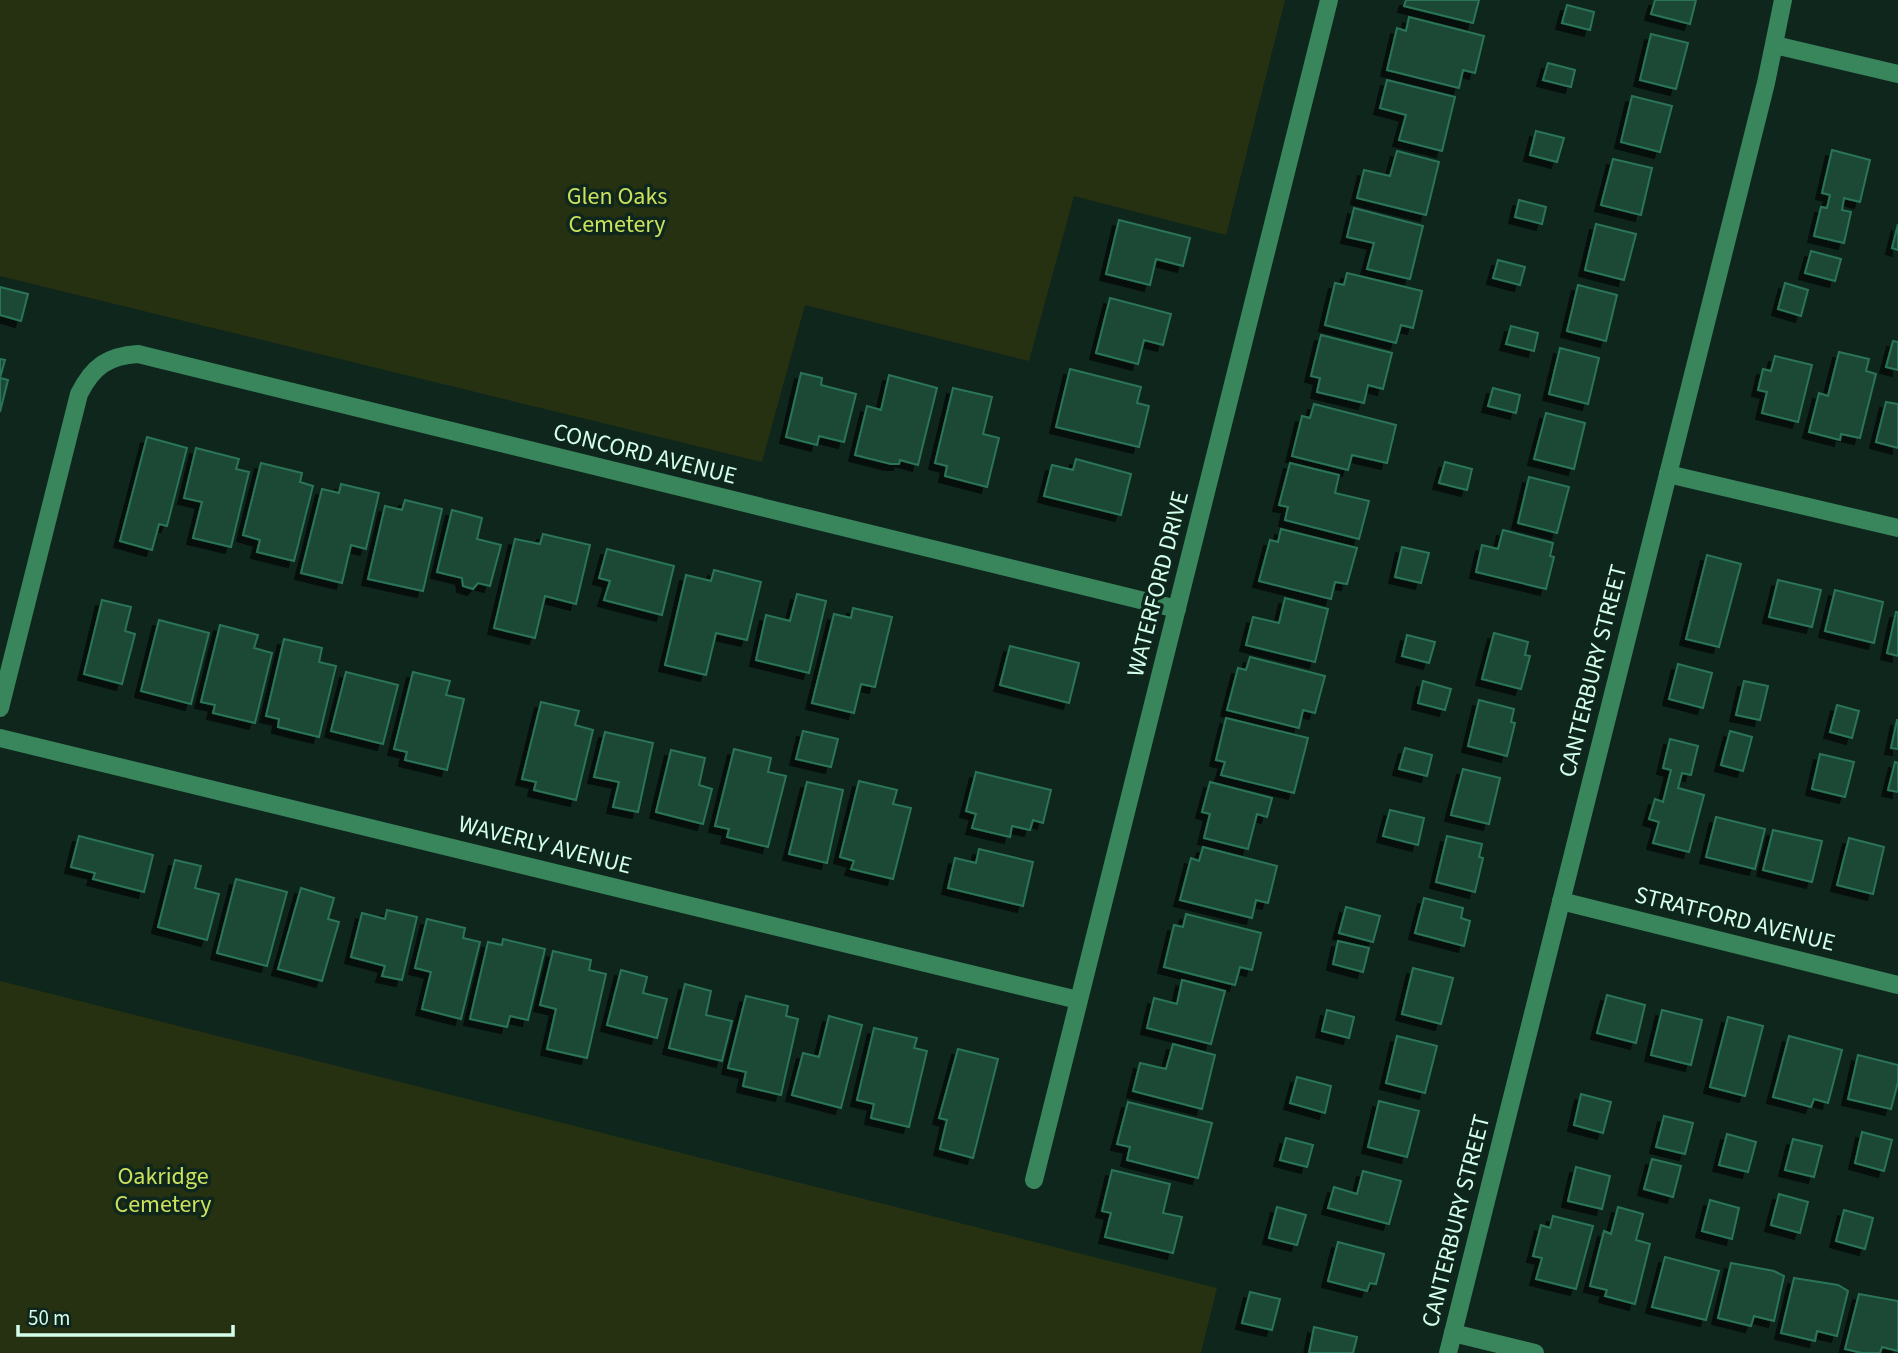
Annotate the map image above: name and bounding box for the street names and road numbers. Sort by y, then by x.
street label: CONCORD AVENUE [550,414,740,494]
street label: WATERFORD DRIVE [1118,487,1198,681]
street label: CANTERBURY STREET [1550,561,1636,781]
street label: WAVERLY AVENUE [455,807,635,883]
street label: STRATFORD AVENUE [1631,877,1839,961]
street label: CANTERBURY STREET [1413,1111,1499,1331]

